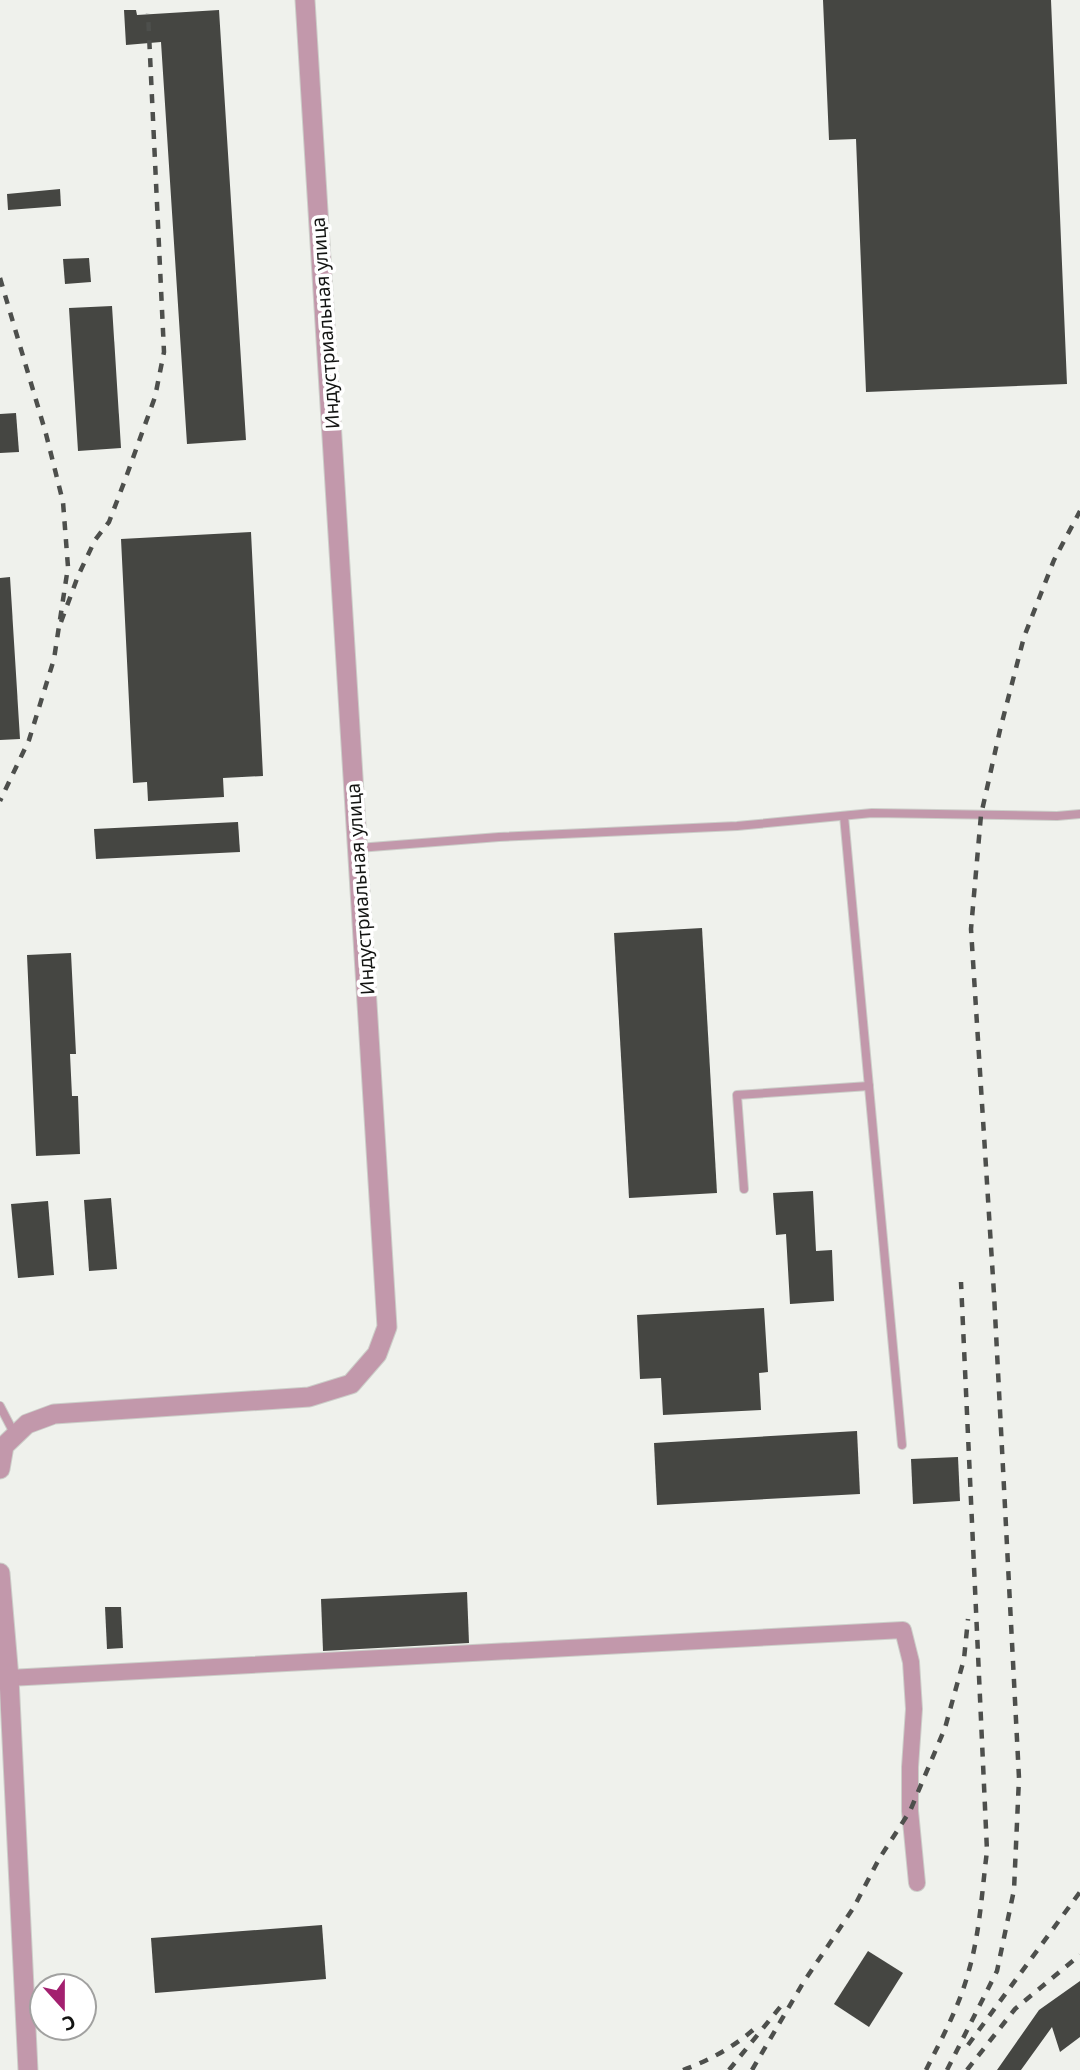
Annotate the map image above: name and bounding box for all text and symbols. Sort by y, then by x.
street label: Индустриальная улица [305,216,345,430]
street label: Индустриальная улица [340,782,380,996]
north arrow [28,1972,98,2042]
text: С [59,2009,79,2037]

